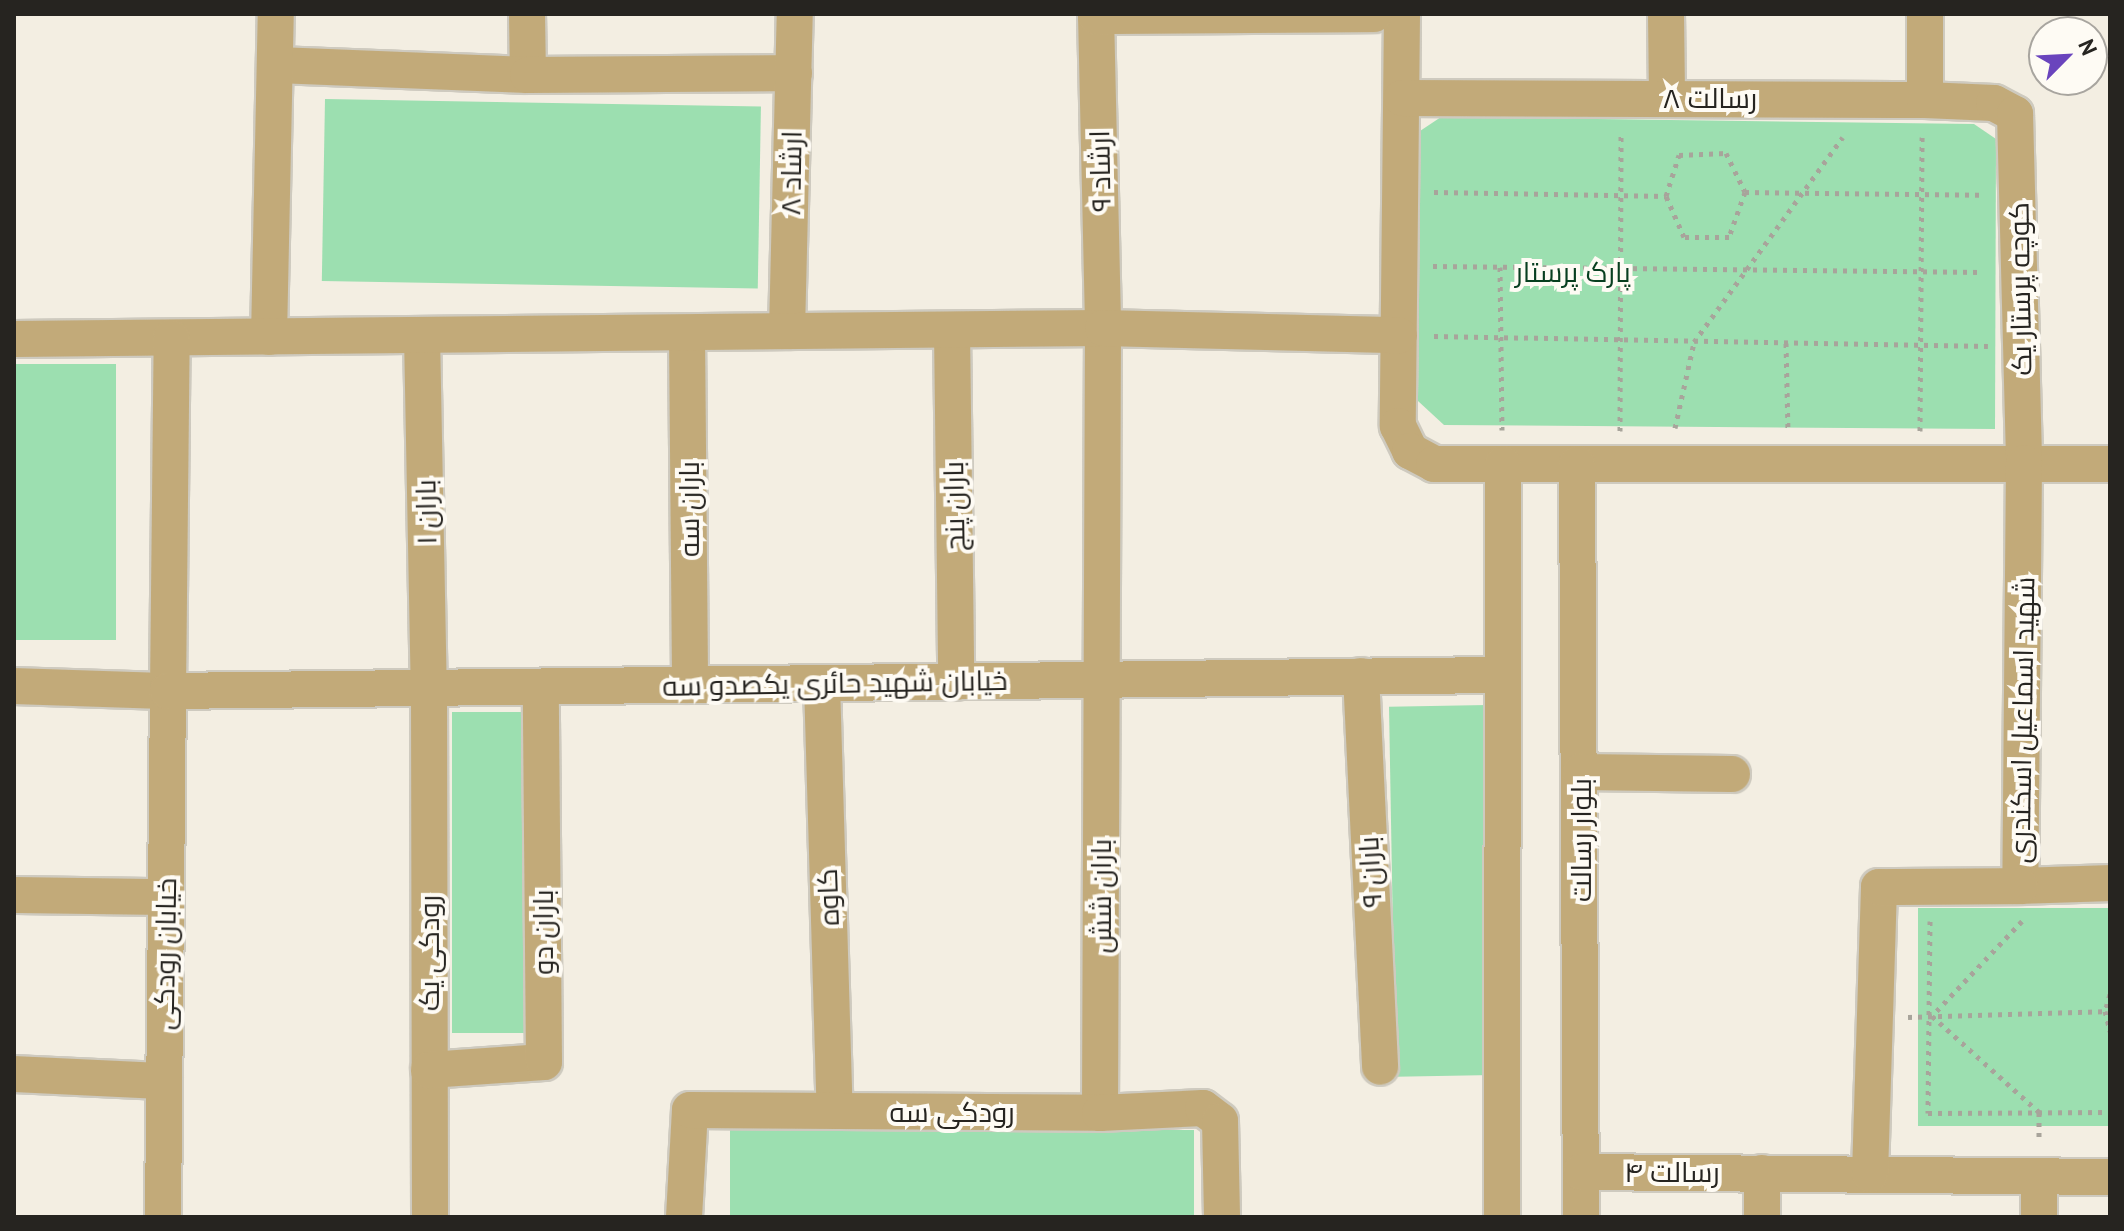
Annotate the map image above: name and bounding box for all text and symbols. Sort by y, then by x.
north arrow [2028,16,2108,96]
text: N [2072,35,2104,59]
street label: رسالت ۸ [1663,81,1757,115]
street label: ارشاد ۸ [773,130,809,216]
street label: ارشاد ۹ [1082,130,1118,212]
street label: کوچه پرستار یک [2002,202,2038,376]
park label: پارک پرستار [1515,255,1631,289]
street label: باران سه [672,461,706,557]
street label: باران پنج [936,461,972,551]
street label: باران ۱ [409,479,443,545]
street label: شهید اسماعیل اسکندری [2003,576,2041,864]
street label: خیابان شهید حائری یکصدو سه [662,663,1008,703]
street label: بلوار رسالت [1564,778,1598,902]
street label: باران ۹ [1351,836,1389,908]
street label: باران شش [1084,839,1118,953]
street label: کاوه [810,868,846,926]
street label: خیابان رودکی [147,878,183,1030]
street label: باران دو [526,889,560,975]
street label: رودکی یک [412,895,446,1011]
street label: رودکی سه [889,1095,1015,1129]
street label: رسالت ۴ [1624,1155,1720,1189]

